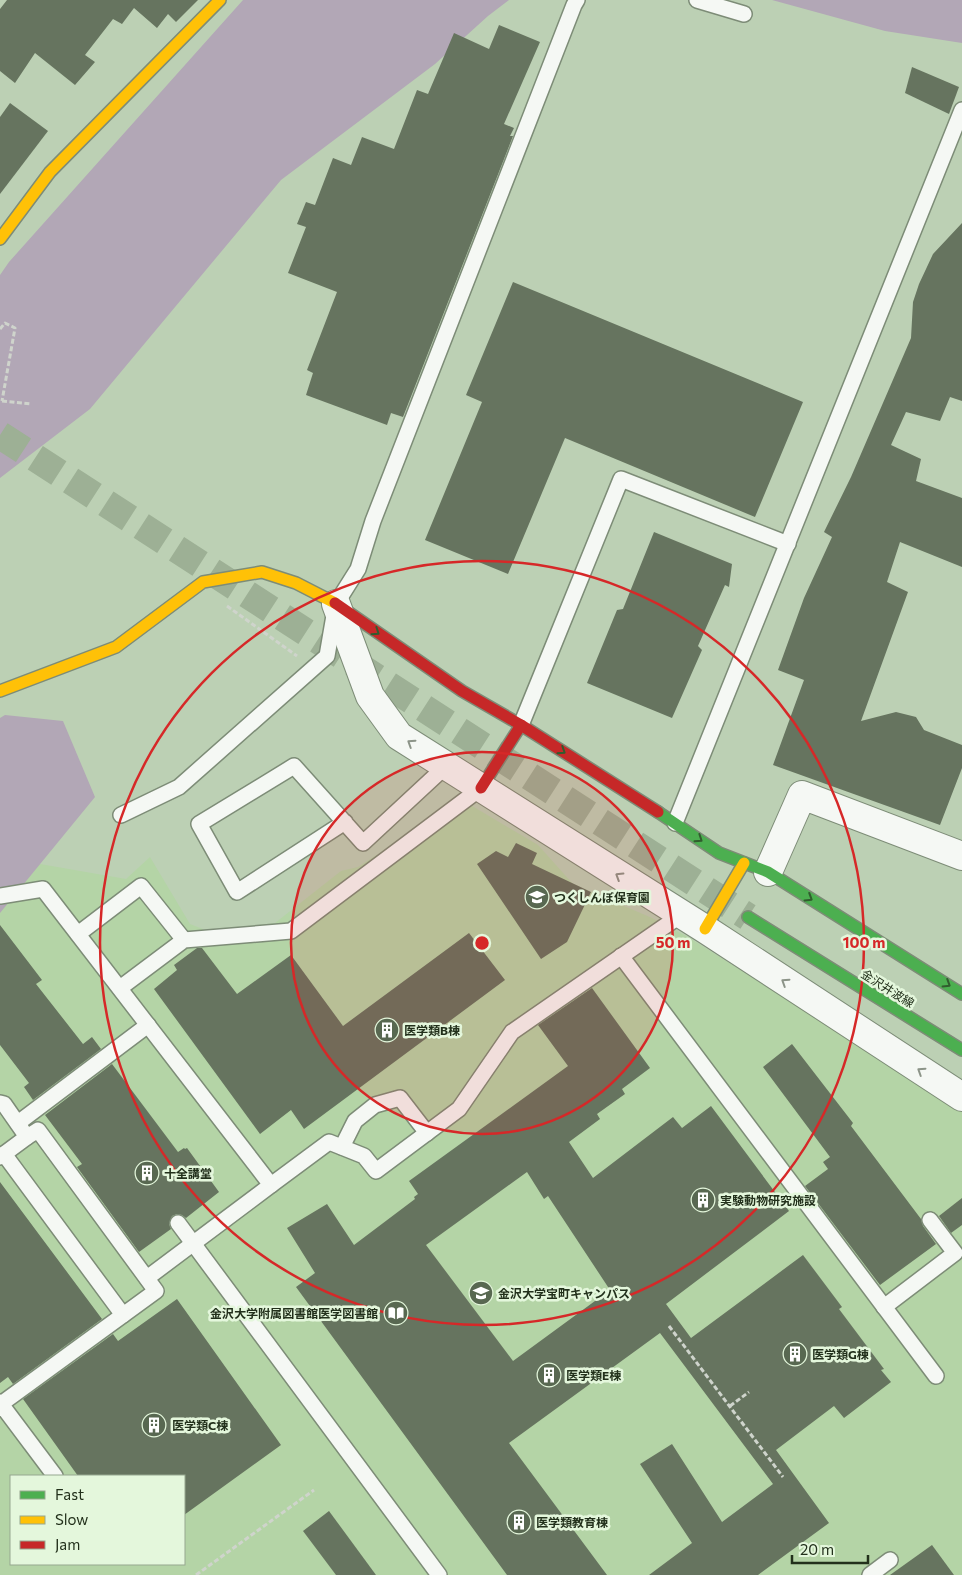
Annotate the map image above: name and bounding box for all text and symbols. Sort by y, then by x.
one-way arrow [370,626,380,635]
one-way arrow [407,740,416,749]
one-way arrow [557,745,566,754]
one-way arrow [693,833,702,842]
one-way arrow [616,872,625,882]
school or university icon: つくしんぼ保育園 [524,884,550,910]
place label: つくしんぼ保育園 [554,890,650,904]
one-way arrow [804,891,813,901]
text: 50 m [656,933,690,951]
text: 100 m [843,933,885,951]
centre of rings [473,934,491,952]
street label: 金沢井波線 [859,966,917,1010]
one-way arrow [782,978,791,988]
one-way arrow [941,978,950,988]
building icon: 医学類B棟 [374,1017,400,1043]
place label: 医学類B棟 [404,1023,460,1037]
one-way arrow [918,1067,927,1077]
building icon: 十全講堂 [134,1160,160,1186]
place label: 十全講堂 [164,1166,212,1180]
building icon: 実験動物研究施設 [690,1187,716,1213]
place label: 実験動物研究施設 [720,1193,816,1207]
school or university icon: 金沢大学宝町キャンパス [468,1280,494,1306]
place label: 金沢大学宝町キャンパス [498,1286,630,1300]
library icon: 金沢大学附属図書館医学図書館 [383,1300,409,1326]
place label: 金沢大学附属図書館医学図書館 [210,1306,378,1320]
building icon: 医学類G棟 [782,1341,808,1367]
place label: 医学類G棟 [812,1347,869,1361]
building icon: 医学類E棟 [536,1362,562,1388]
place label: 医学類E棟 [566,1368,621,1382]
building icon: 医学類C棟 [141,1412,167,1438]
place label: 医学類C棟 [172,1418,228,1432]
legend [10,1475,185,1565]
text: Fast [55,1485,84,1503]
building icon: 医学類教育棟 [506,1509,532,1535]
text: Slow [55,1510,88,1528]
place label: 医学類教育棟 [536,1515,608,1529]
scale bar [792,1532,868,1564]
text: Jam [55,1535,80,1553]
text: 20 m [800,1540,834,1558]

